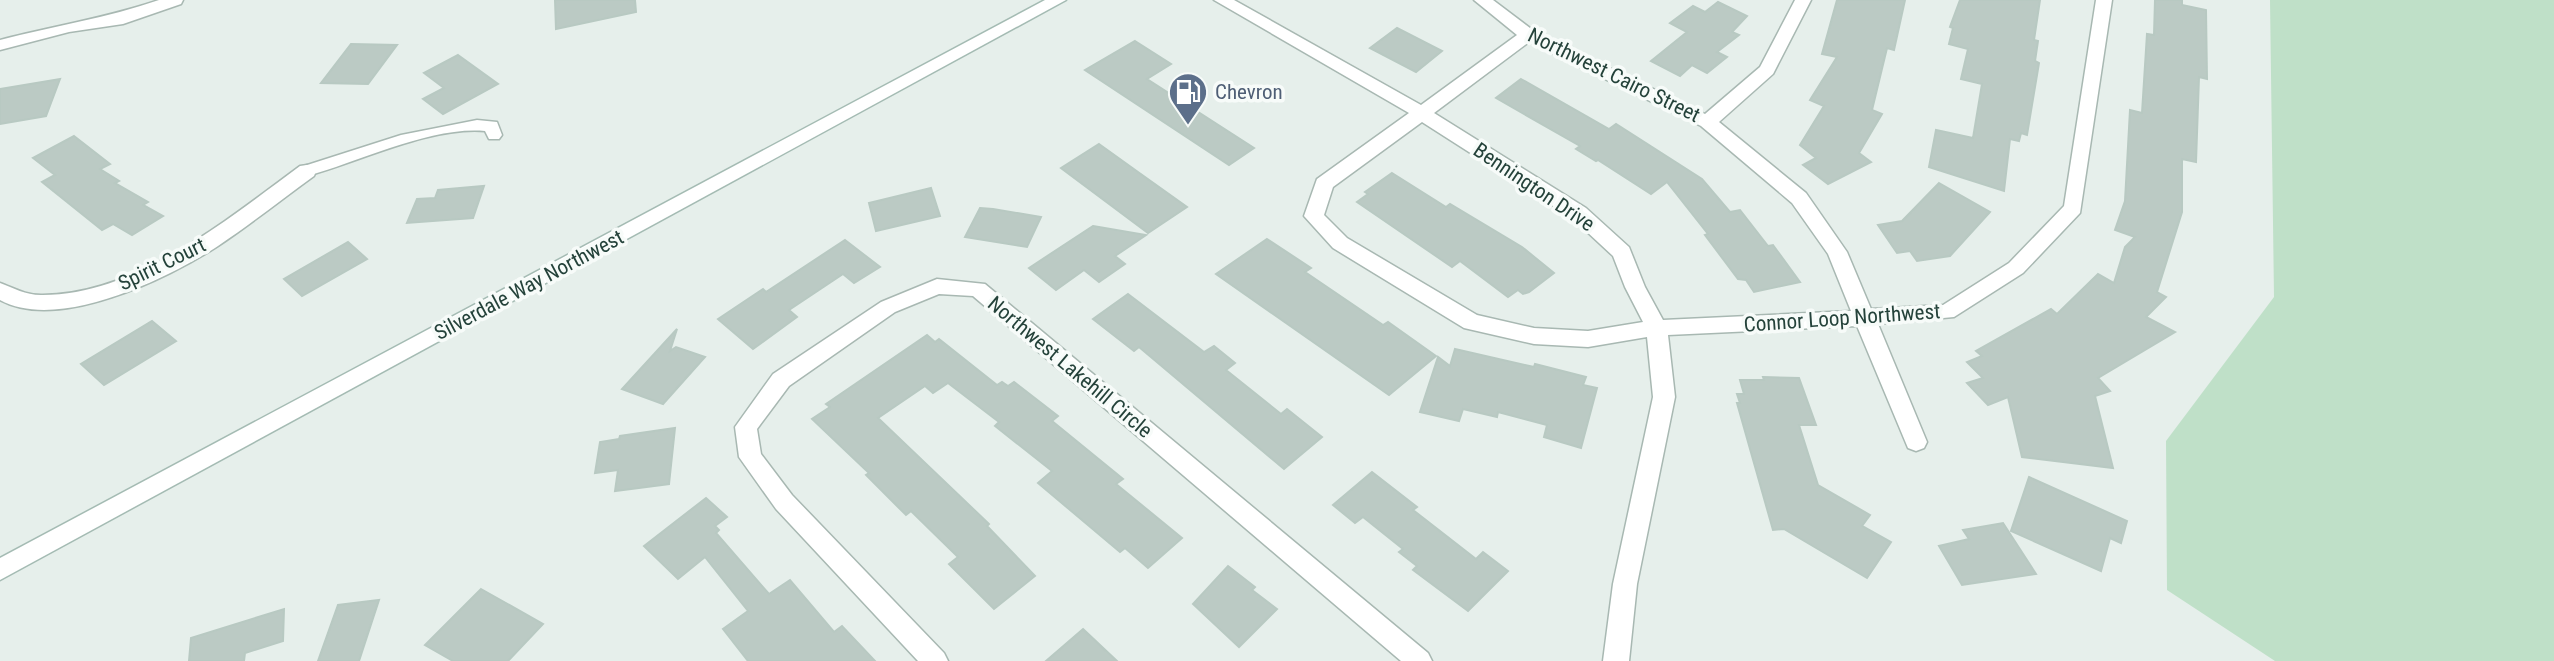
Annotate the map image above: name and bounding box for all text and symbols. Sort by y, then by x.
street label: Northwest Cairo Street [1524,23,1704,127]
fuel station icon: Chevron [1167,71,1209,126]
place label: Chevron [1215,80,1283,104]
street label: Bennington Drive [1469,138,1599,236]
street label: Silverdale Way Northwest [430,225,628,345]
street label: Spirit Court [114,233,210,295]
street label: Northwest Lakehill Circle [983,291,1157,443]
street label: Connor Loop Northwest [1743,299,1941,337]

